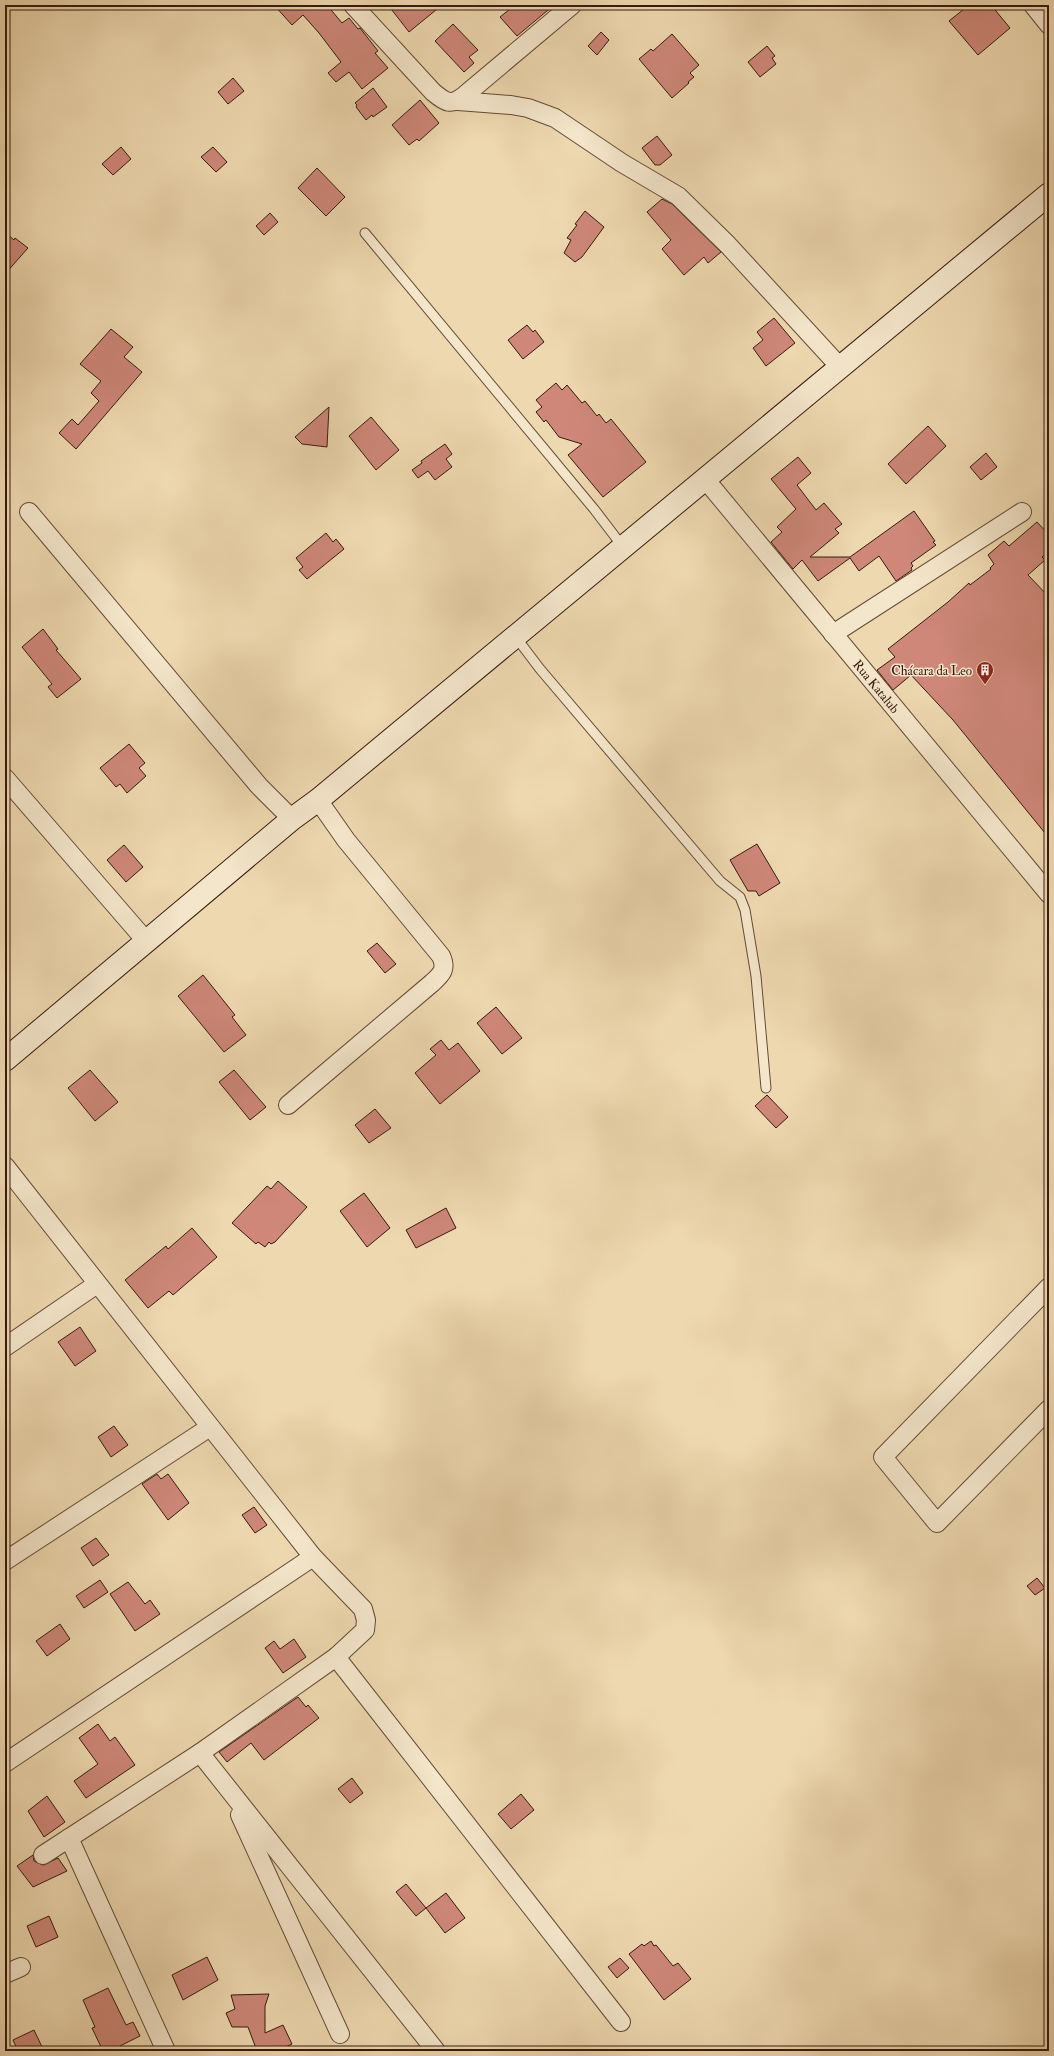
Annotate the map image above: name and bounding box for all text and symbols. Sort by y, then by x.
street label: Rua Katalub [849,657,903,717]
building icon: Chácara da Leo [975,660,995,685]
place label: Chácara da Leo [891,663,972,679]

